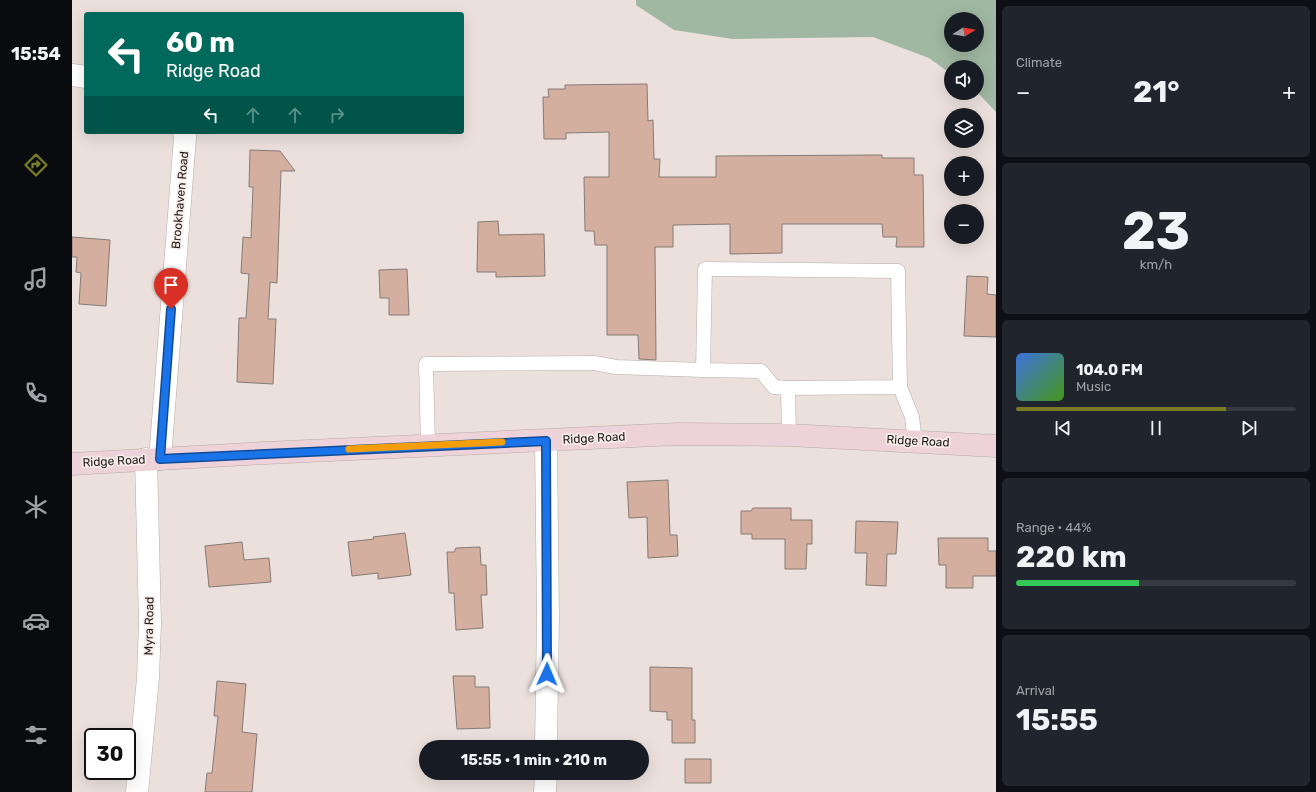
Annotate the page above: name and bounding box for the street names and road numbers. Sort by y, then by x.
street label: Brookhaven Road [169,151,191,249]
street label: Ridge Road [562,429,626,447]
street label: Ridge Road [886,432,950,450]
street label: Ridge Road [82,452,146,470]
street label: Myra Road [141,597,157,655]

